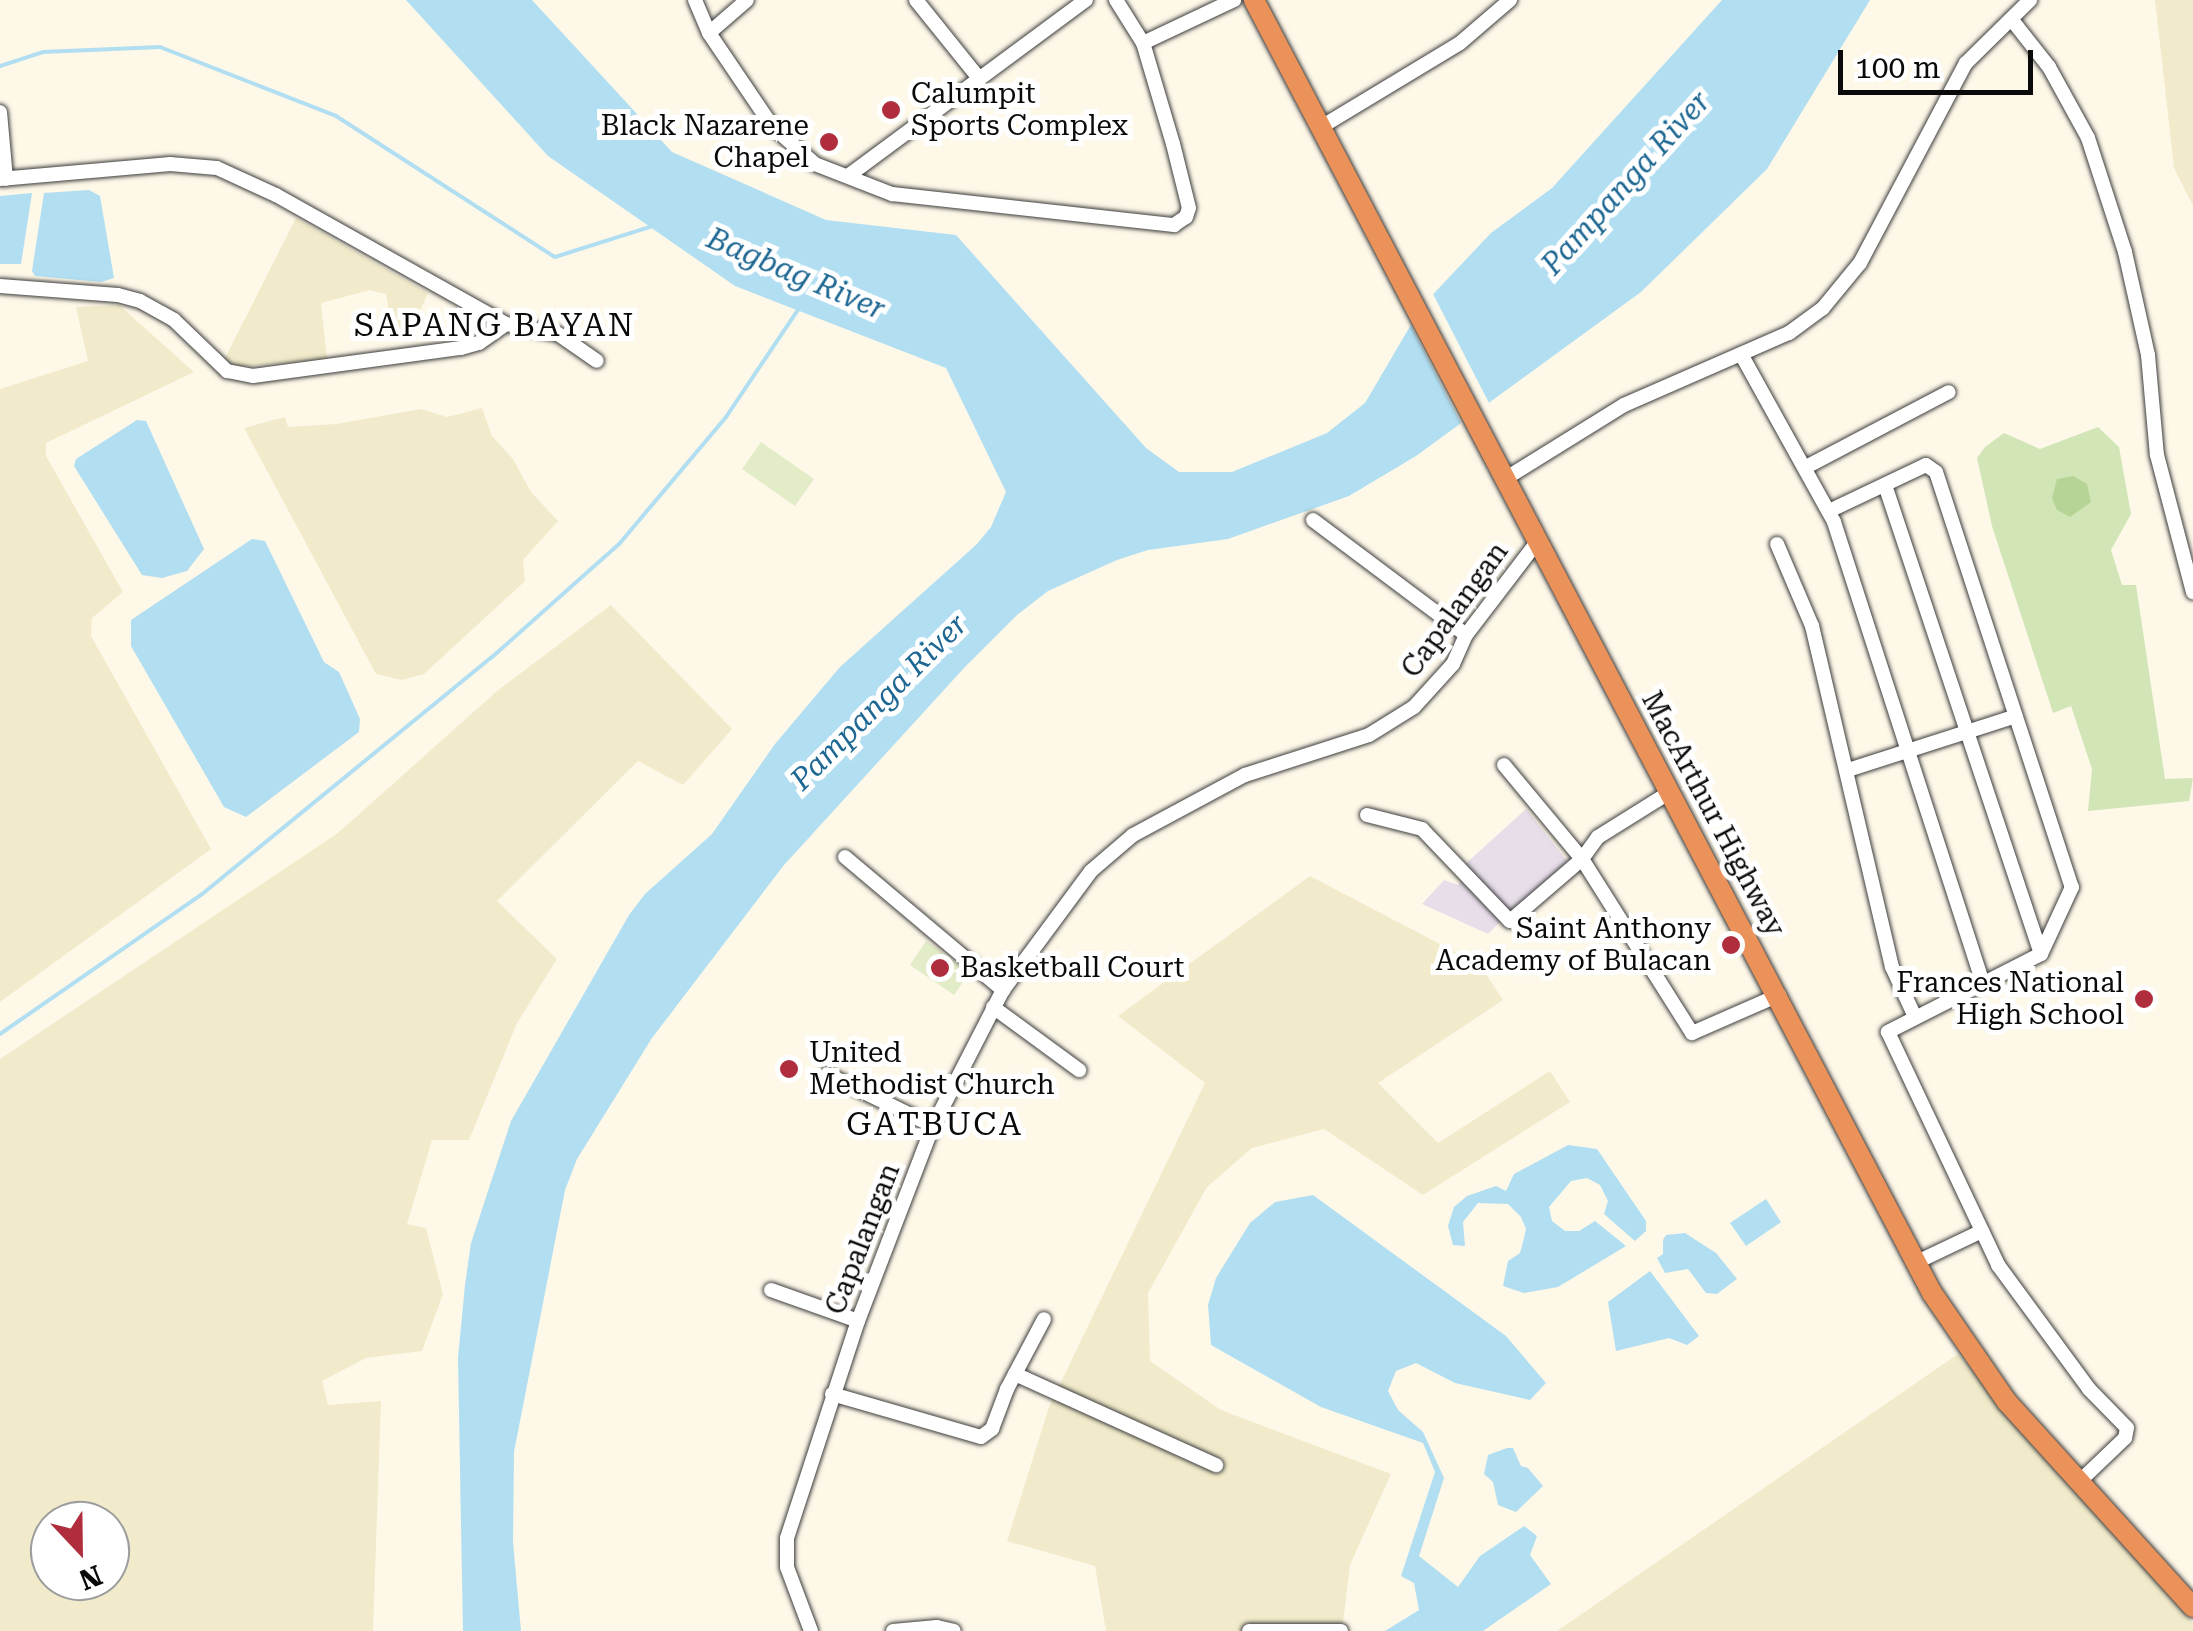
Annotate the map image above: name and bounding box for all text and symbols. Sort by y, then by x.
scale bar [1843,30,2038,92]
text: 100 m [1855,50,1940,85]
place label: Calumpit Sports Complex [911,77,1128,143]
water label: Pampanga River [1534,84,1718,282]
marker: Calumpit Sports Complex [880,99,902,121]
place label: Black Nazarene Chapel [601,109,809,175]
marker: Black Nazarene Chapel [818,131,840,153]
water label: Bagbag River [701,220,891,328]
district label: SAPANG BAYAN [354,306,636,344]
street label: Capalangan [1395,536,1515,684]
water label: Pampanga River [783,606,975,798]
street label: MacArthur Highway [1634,686,1792,942]
place label: Saint Anthony Academy of Bulacan [1436,912,1711,978]
marker: Saint Anthony Academy of Bulacan [1720,934,1742,956]
place label: Basketball Court [960,951,1184,985]
marker: Basketball Court [929,957,951,979]
place label: Frances National High School [1896,966,2124,1032]
marker: Frances National High School [2133,988,2155,1010]
place label: United Methodist Church [809,1036,1055,1102]
marker: United Methodist Church [778,1058,800,1080]
district label: GATBUCA [846,1105,1024,1143]
street label: Capalangan [819,1159,907,1319]
north arrow [30,1501,130,1601]
text: N [74,1558,107,1597]

